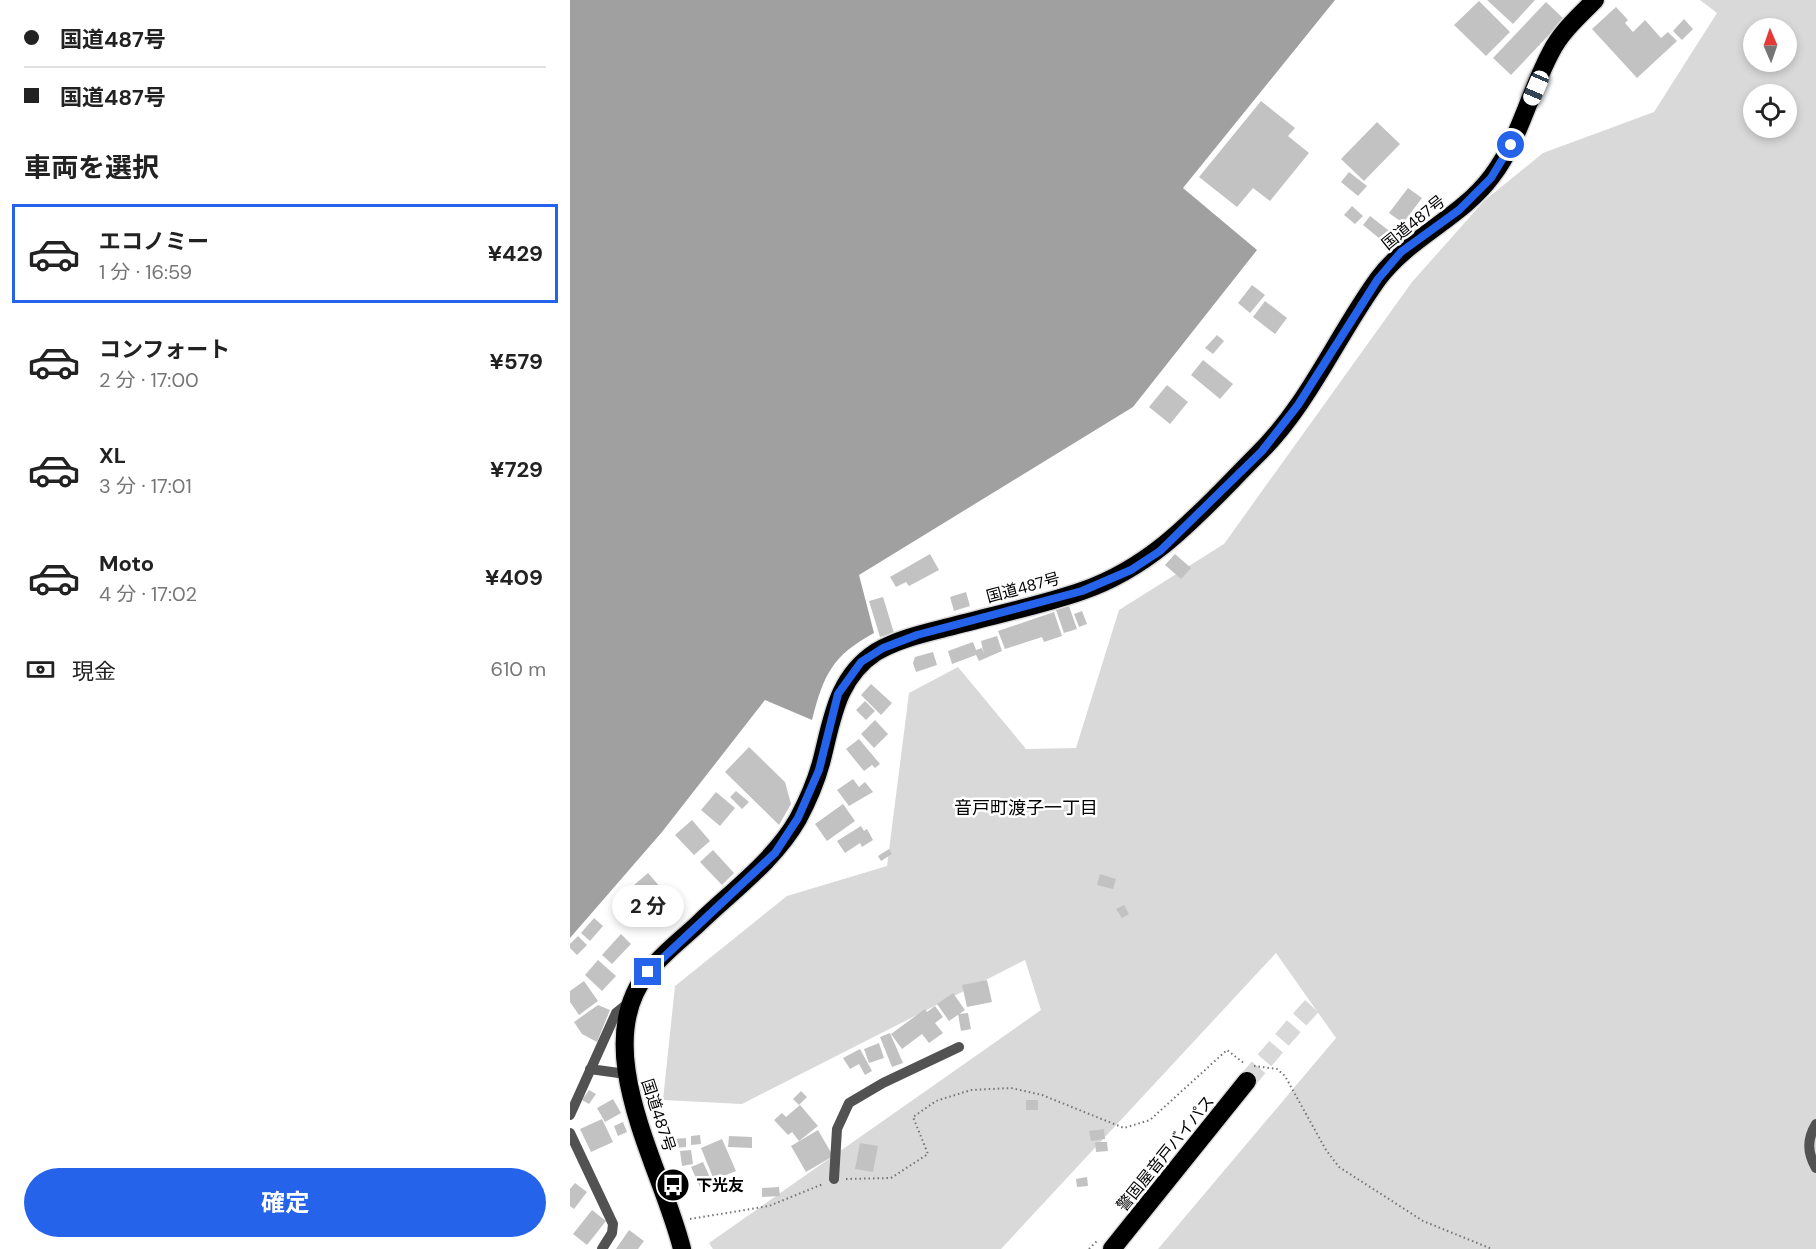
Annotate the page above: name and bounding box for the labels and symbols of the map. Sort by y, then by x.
north arrow [1743,18,1797,72]
car [1521,68,1551,108]
route start [1497,131,1524,158]
street label: 国道487号 [1377,190,1449,254]
street label: 国道487号 [984,568,1062,607]
district label: 音戸町渡子一丁目 [954,796,1098,820]
callout: 2 分 [612,885,684,927]
route end [634,958,661,985]
street label: 国道487号 [637,1076,680,1154]
street label: 警固屋音戸バイパス [1112,1091,1219,1216]
bus stop icon: 下光友 [655,1167,691,1203]
place label: 下光友 [696,1175,744,1196]

